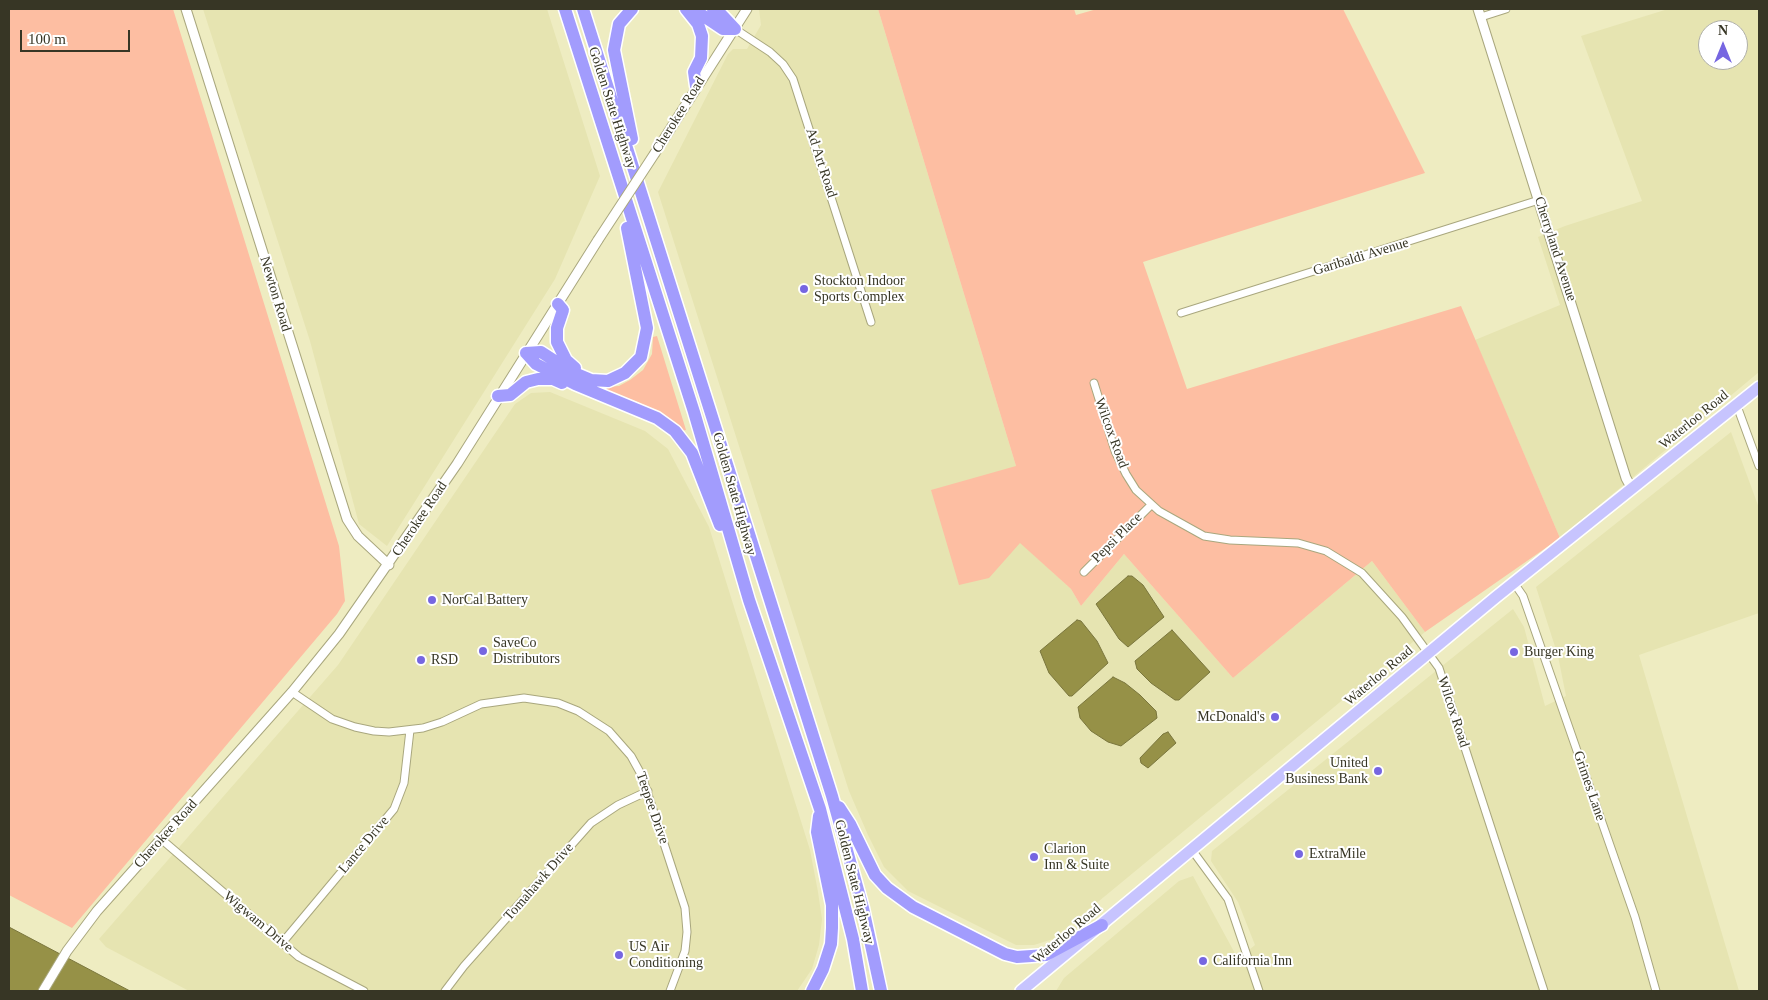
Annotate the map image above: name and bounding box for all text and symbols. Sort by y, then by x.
scale bar [22,20,132,52]
north arrow [1698,20,1748,70]
text: N [1718,23,1728,38]
text: 100 m [28,31,66,47]
street label: Golden State Highway [584,45,640,171]
street label: Cherokee Road [649,74,709,156]
street label: Ad Art Road [802,126,840,200]
street label: Cherryland Avenue [1530,195,1580,303]
street label: Garibaldi Avenue [1311,235,1411,279]
street label: Newton Road [256,255,294,333]
place label: Stockton Indoor Sports Complex [814,273,905,306]
marker: Stockton Indoor Sports Complex [798,283,810,295]
street label: Waterloo Road [1656,387,1732,453]
street label: Wilcox Road [1091,396,1131,470]
street label: Golden State Highway [708,430,760,558]
street label: Cherokee Road [389,478,451,560]
street label: Pepsi Place [1088,509,1146,567]
place label: NorCal Battery [442,592,528,608]
marker: NorCal Battery [426,594,438,606]
place label: SaveCo Distributors [493,635,560,668]
street label: Waterloo Road [1341,643,1417,709]
place label: Burger King [1524,644,1594,660]
marker: SaveCo Distributors [477,645,489,657]
marker: Burger King [1508,646,1520,658]
place label: RSD [431,652,458,668]
marker: RSD [415,654,427,666]
street label: Wilcox Road [1434,674,1472,750]
place label: McDonald's [1197,709,1265,725]
marker: McDonald's [1269,711,1281,723]
street label: Grimes Lane [1569,749,1609,823]
place label: United Business Bank [1285,755,1368,788]
marker: United Business Bank [1372,765,1384,777]
street label: Teepee Drive [632,770,672,846]
street label: Cherokee Road [131,796,201,872]
street label: Lance Drive [335,813,393,877]
street label: Golden State Highway [830,818,878,946]
street label: Tomahawk Drive [501,840,577,924]
place label: Clarion Inn & Suite [1044,841,1109,874]
place label: ExtraMile [1309,846,1366,862]
marker: ExtraMile [1293,848,1305,860]
marker: Clarion Inn & Suite [1028,851,1040,863]
street label: Wigwam Drive [220,888,296,956]
street label: Waterloo Road [1029,901,1105,967]
place label: US Air Conditioning [629,939,703,972]
marker: US Air Conditioning [613,949,625,961]
place label: California Inn [1213,953,1292,969]
marker: California Inn [1197,955,1209,967]

